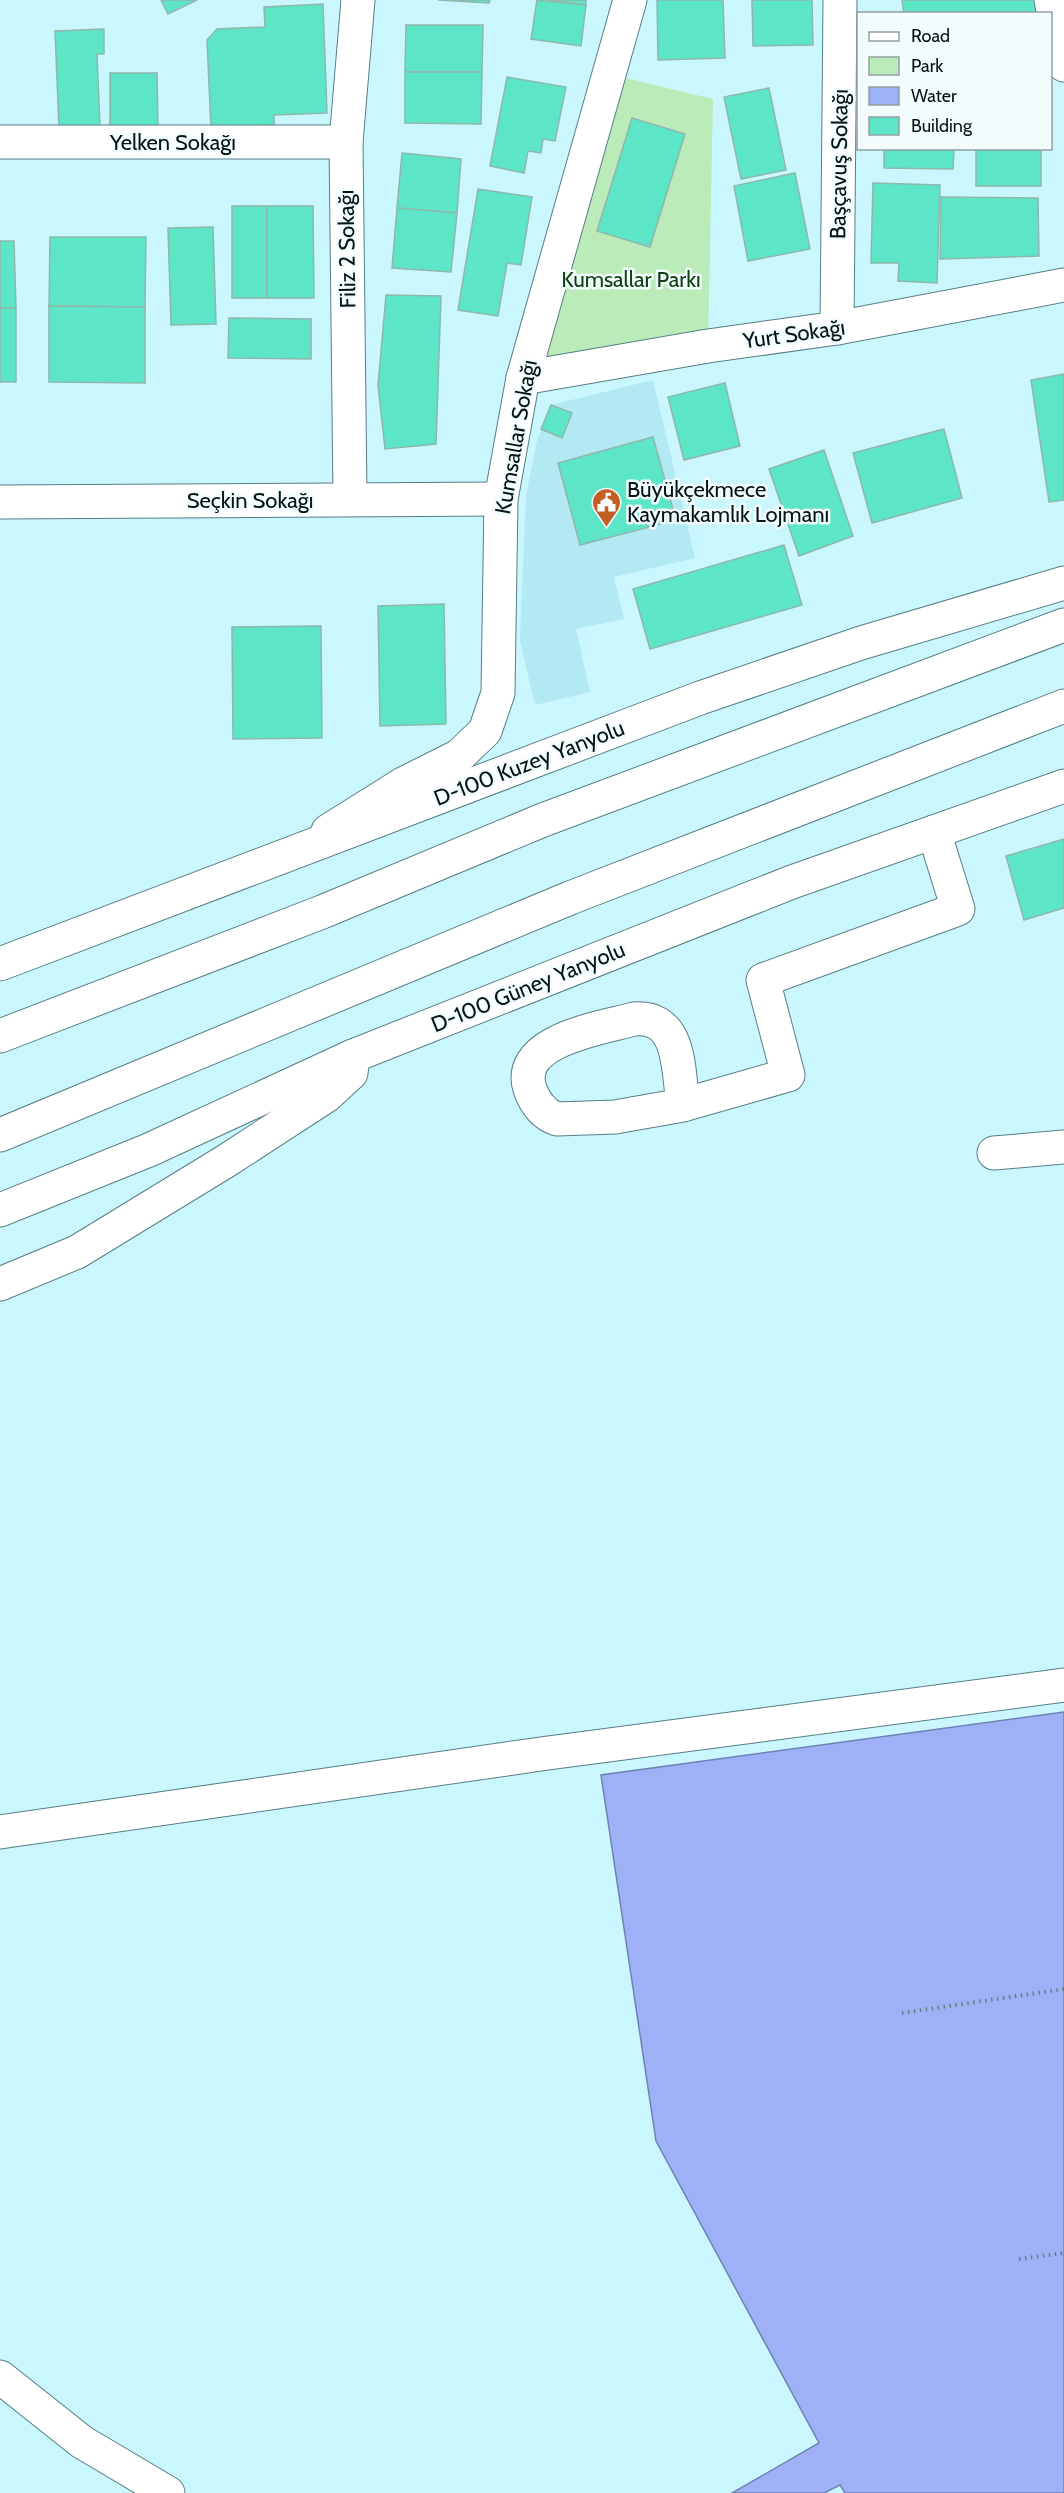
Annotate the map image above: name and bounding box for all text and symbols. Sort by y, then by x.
legend [857,12,1052,150]
text: Road [911,25,950,47]
text: Park [911,55,944,77]
text: Water [911,85,957,107]
street label: Başçavuş Sokağı [824,89,854,239]
text: Building [911,115,973,137]
street label: Yelken Sokağı [109,129,236,156]
street label: Filiz 2 Sokağı [332,189,362,309]
park label: Kumsallar Parkı [561,266,701,293]
street label: Yurt Sokağı [740,313,847,355]
street label: Kumsallar Sokağı [489,358,543,516]
place label: Büyükçekmece Kaymakamlık Lojmanı [627,476,829,528]
public building icon: Büyükçekmece Kaymakamlık Lojmanı [590,486,622,528]
street label: Seçkin Sokağı [187,487,313,514]
street label: D-100 Kuzey Yanyolu [430,714,628,812]
street label: D-100 Güney Yanyolu [427,936,629,1038]

